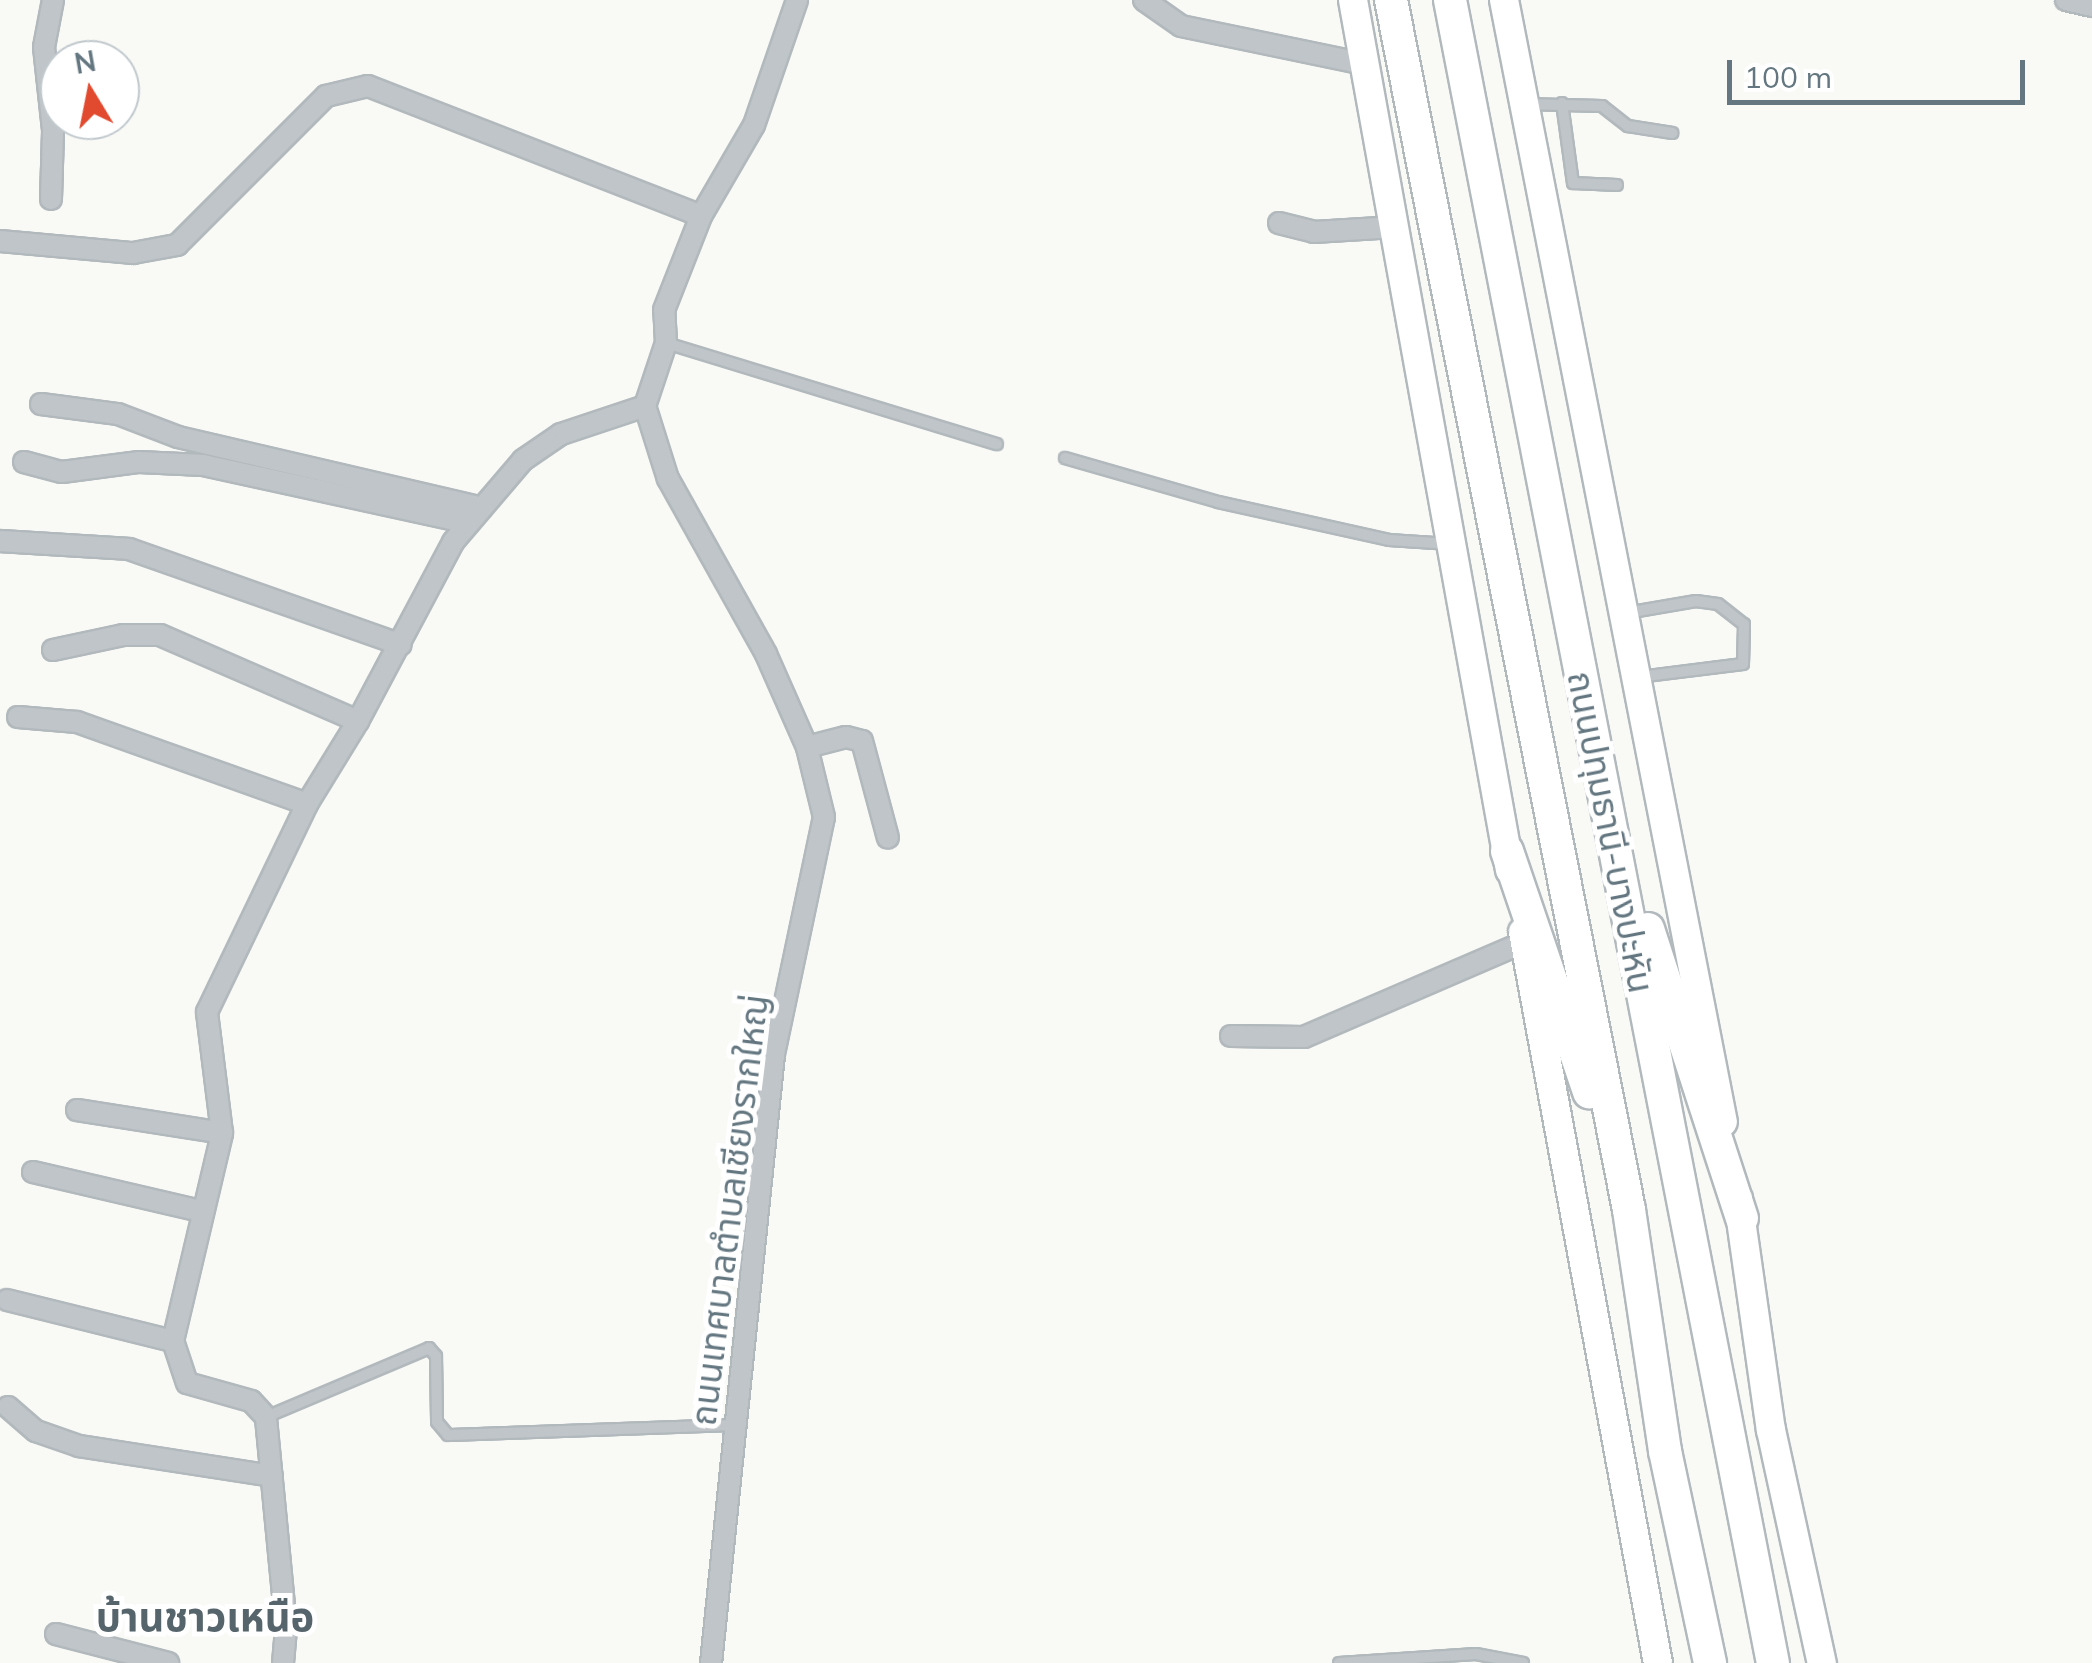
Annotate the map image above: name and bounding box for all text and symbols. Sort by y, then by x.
north arrow [40,40,140,140]
scale bar [1732,40,2030,102]
text: N [72,43,98,81]
text: 100 m [1744,58,1832,96]
street label: ถนนปทุมธานี-บางปะหัน [1559,668,1663,996]
street label: ถนนเทศบาลตำบลเชียงรากใหญ่ [682,992,776,1428]
district label: บ้านชาวเหนือ [96,1592,314,1640]

